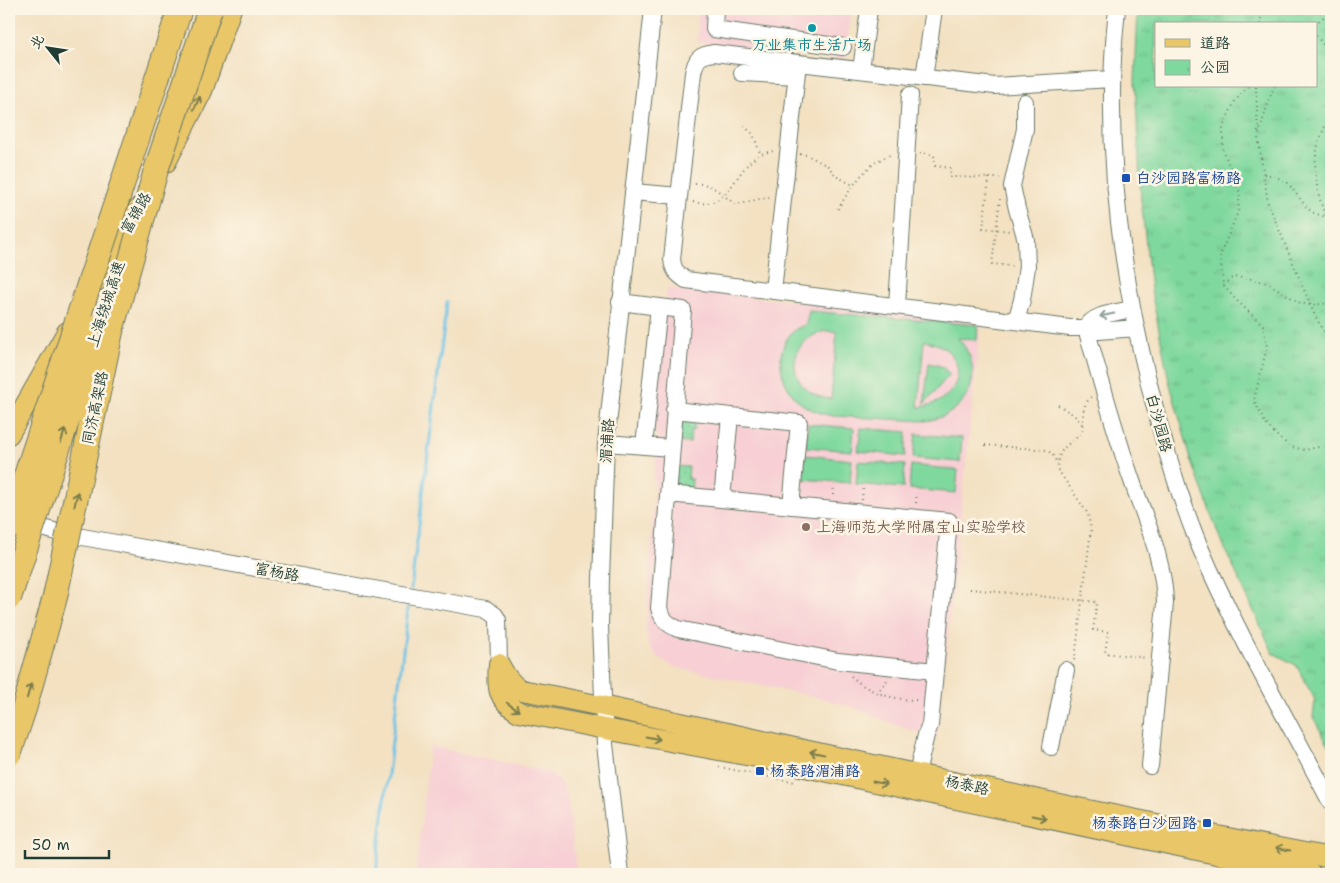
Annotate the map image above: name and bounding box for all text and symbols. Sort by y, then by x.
north arrow [22,22,72,72]
marker: 万业集市生活广场 [806,22,818,34]
legend [1155,22,1318,88]
text: 北 [25,31,48,52]
text: 道路 [1200,33,1230,53]
place label: 万业集市生活广场 [752,35,872,55]
text: 公园 [1200,57,1230,77]
one-way arrow [192,96,202,111]
place label: 白沙园路富杨路 [1136,168,1241,188]
marker: 白沙园路富杨路 [1120,172,1132,184]
street label: 富锦路 [116,189,156,237]
street label: 上海绕城高速 [83,258,129,350]
one-way arrow [1099,311,1115,320]
street label: 同济高架路 [77,369,113,447]
street label: 白沙园路 [1142,391,1176,455]
street label: 湄浦路 [595,418,619,464]
one-way arrow [58,428,68,444]
one-way arrow [72,491,81,507]
place label: 上海师范大学附属宝山实验学校 [816,517,1026,537]
marker: 上海师范大学附属宝山实验学校 [800,521,812,533]
street label: 富杨路 [253,558,301,586]
one-way arrow [25,683,34,699]
one-way arrow [506,702,520,712]
one-way arrow [644,733,660,743]
one-way arrow [810,748,826,757]
place label: 杨泰路湄浦路 [770,761,860,781]
marker: 杨泰路湄浦路 [754,765,766,777]
street label: 杨泰路 [943,771,991,799]
one-way arrow [872,779,888,789]
one-way arrow [1031,813,1047,822]
place label: 杨泰路白沙园路 [1092,813,1197,833]
marker: 杨泰路白沙园路 [1201,817,1213,829]
scale bar [25,828,109,860]
text: 50 m [32,835,70,855]
one-way arrow [1276,844,1292,853]

